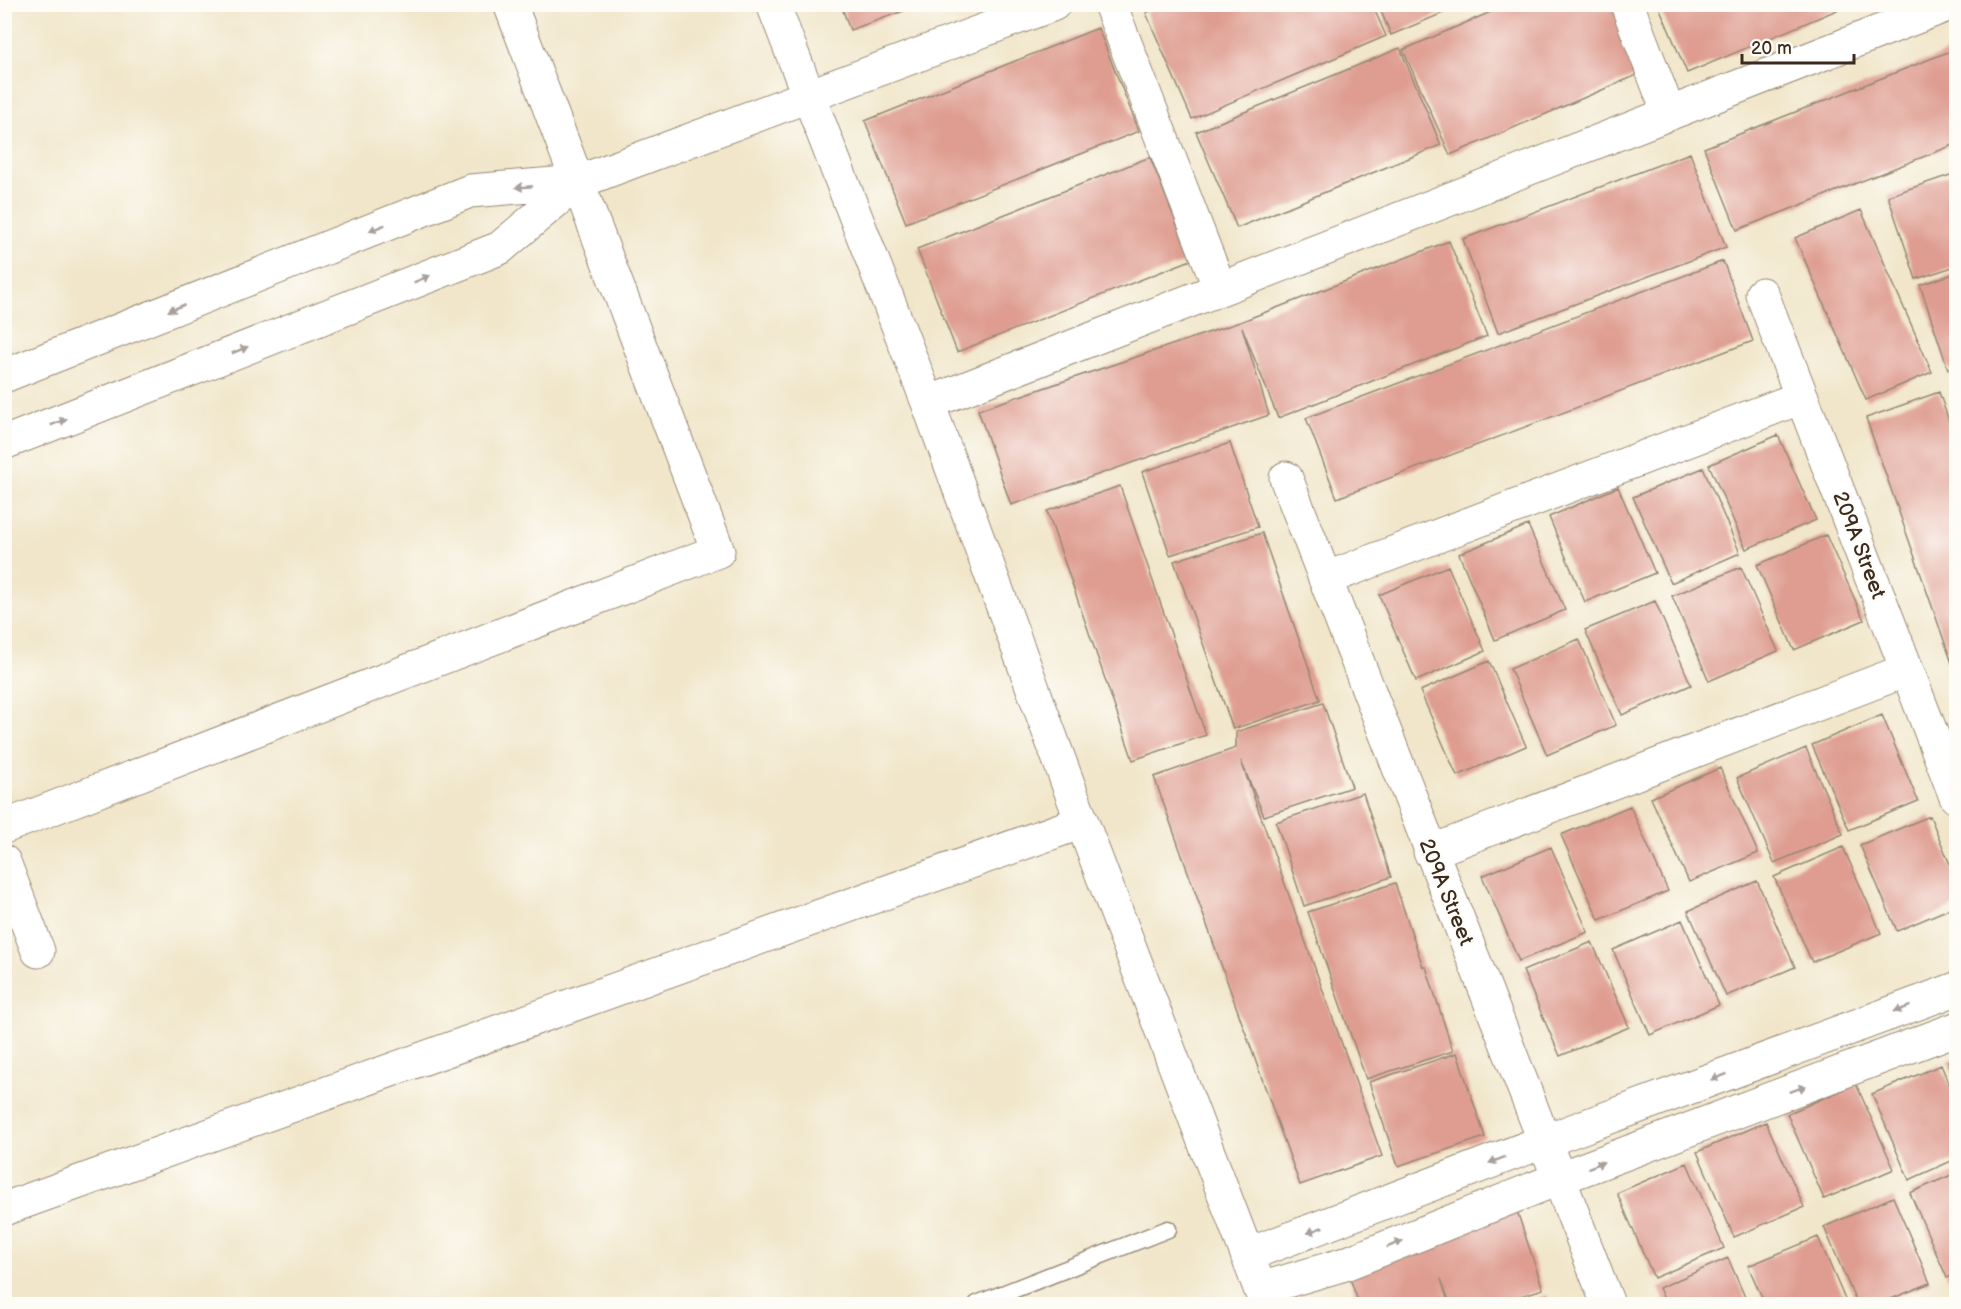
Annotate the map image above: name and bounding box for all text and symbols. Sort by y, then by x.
scale bar [1742,27,1854,65]
text: 20 m [1751,38,1792,59]
one-way arrow [515,182,534,192]
one-way arrow [367,223,385,233]
one-way arrow [413,274,431,284]
one-way arrow [167,304,185,313]
one-way arrow [232,345,250,355]
one-way arrow [50,417,68,426]
street label: 209A Street [1827,488,1891,603]
street label: 209A Street [1413,835,1479,949]
one-way arrow [1892,1005,1910,1015]
one-way arrow [1710,1073,1728,1082]
one-way arrow [1789,1084,1807,1093]
one-way arrow [1487,1155,1505,1165]
one-way arrow [1587,1160,1605,1170]
one-way arrow [1305,1225,1323,1235]
one-way arrow [1386,1239,1404,1249]

